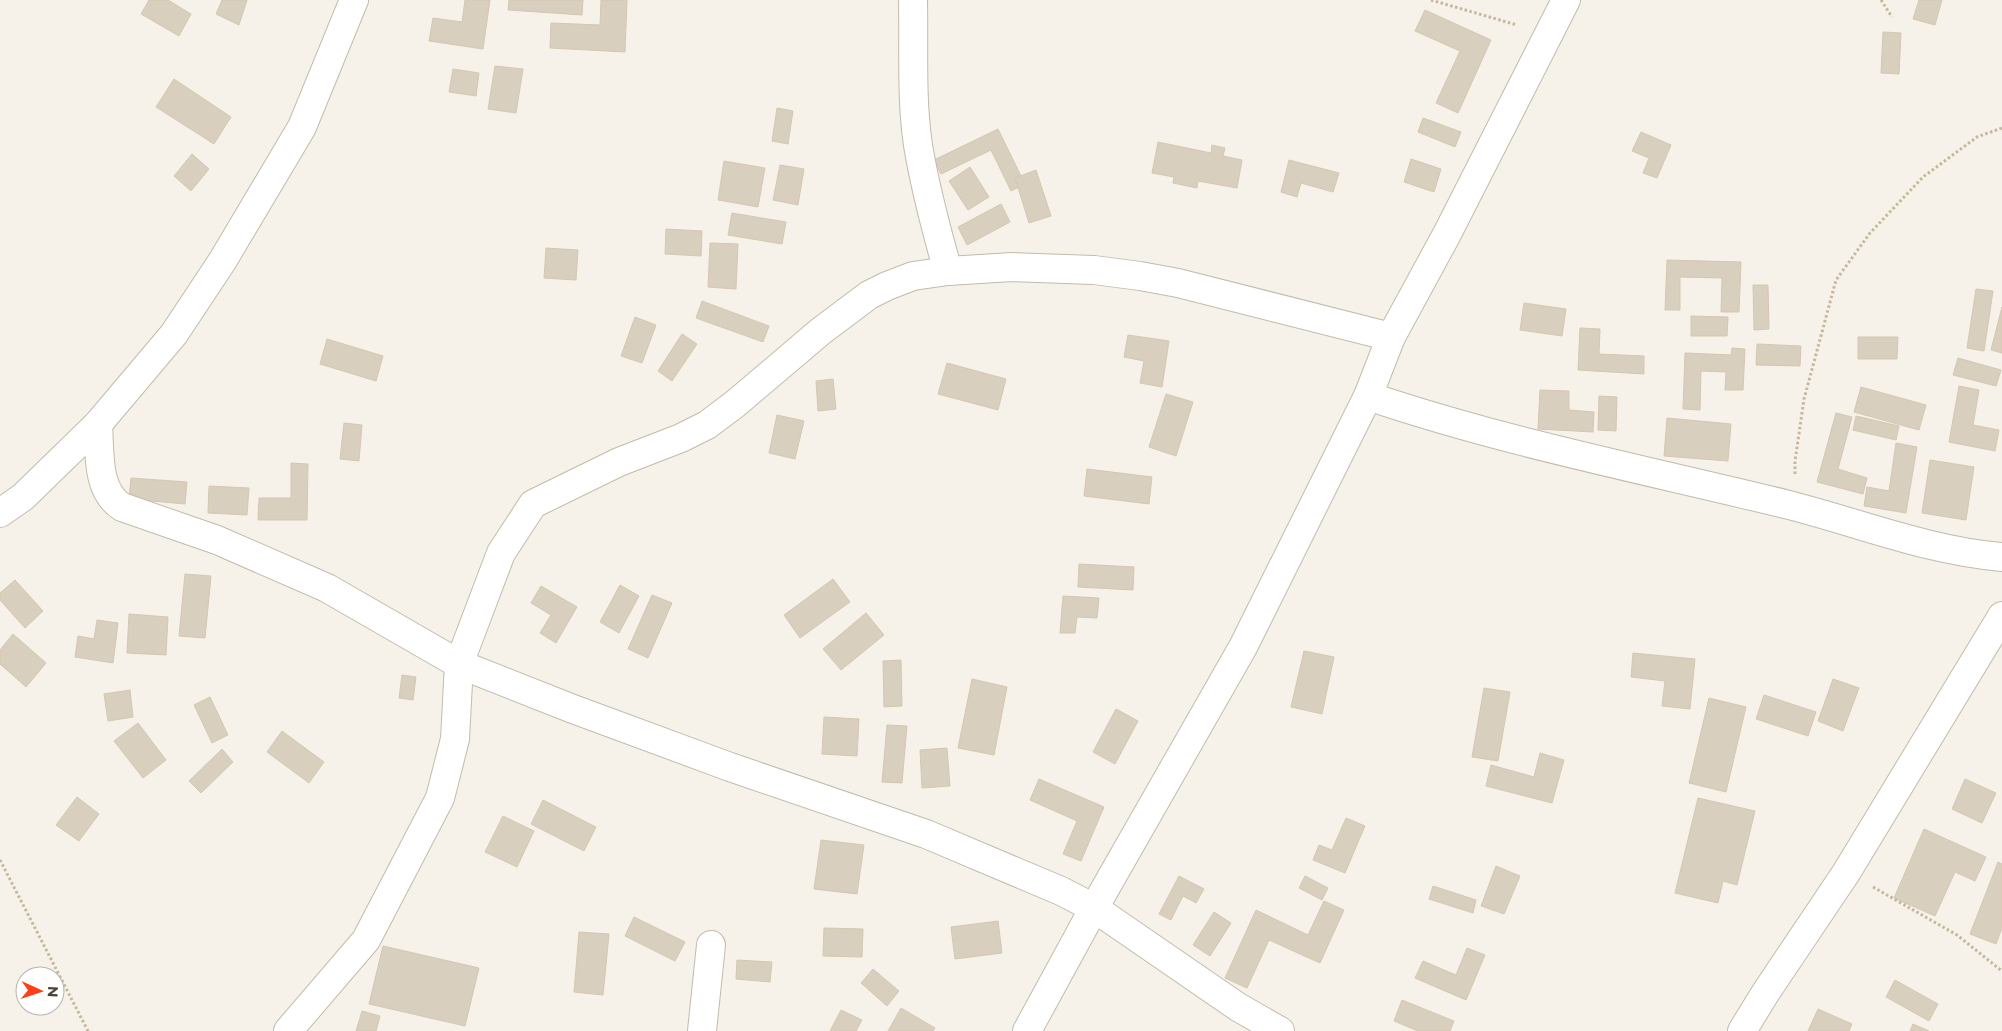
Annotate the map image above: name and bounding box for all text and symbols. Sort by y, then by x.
north arrow [15,966,65,1016]
text: N [44,986,62,998]

